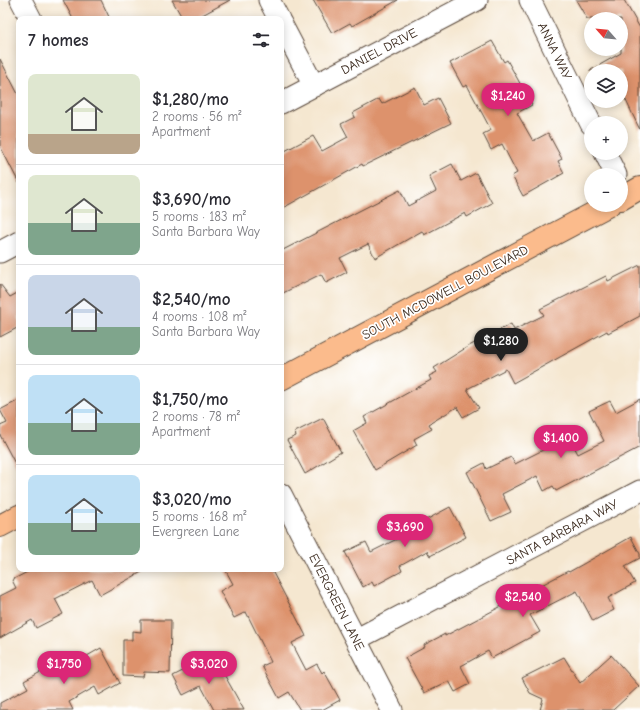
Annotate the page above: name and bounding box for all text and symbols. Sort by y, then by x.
north arrow [584,12,628,56]
map controls [584,12,628,212]
street label: ANNA WAY [535,20,575,82]
street label: DANIEL DRIVE [338,25,420,77]
icon: filters [250,29,272,51]
text: 7 homes [28,31,89,50]
button: layers [584,64,628,108]
pin: $1,240 [475,83,541,117]
text: $1,240 [490,88,526,103]
icon: home [60,90,108,138]
text: $1,280/mo [152,90,229,109]
text: 2 rooms · 56 m² [152,109,241,124]
button: + [584,116,628,160]
text: Apartment [152,124,210,139]
button: − [584,168,628,212]
text: $3,690/mo [152,190,231,209]
icon: home [60,191,108,239]
text: 5 rooms · 183 m² [152,209,246,224]
text: Santa Barbara Way [152,224,260,239]
street label: SOUTH MCDOWELL BOULEVARD [359,242,531,342]
text: $2,540/mo [152,290,230,309]
icon: home [60,291,108,339]
text: 4 rooms · 108 m² [152,309,247,324]
text: Santa Barbara Way [152,324,260,339]
pin: $1,280 [468,328,534,362]
text: $1,280 [483,333,519,348]
text: $1,750/mo [152,390,228,409]
icon: home [60,391,108,439]
text: 2 rooms · 78 m² [152,409,240,424]
text: Apartment [152,424,210,439]
pin: $1,400 [528,425,594,459]
text: $1,400 [543,430,579,445]
text: $3,020/mo [152,490,232,509]
icon: home [60,491,108,539]
street label: SANTA BARBARA WAY [503,496,621,568]
text: 5 rooms · 168 m² [152,509,246,524]
pin: $3,690 [372,514,438,548]
text: $3,690 [386,519,424,534]
text: Evergreen Lane [152,524,239,539]
street label: EVERGREEN LANE [306,551,368,653]
pin: $2,540 [490,584,556,618]
text: $2,540 [504,589,542,604]
pin: $1,750 [31,651,97,685]
pin: $3,020 [176,651,242,685]
text: $1,750 [46,656,82,671]
text: $3,020 [190,656,228,671]

